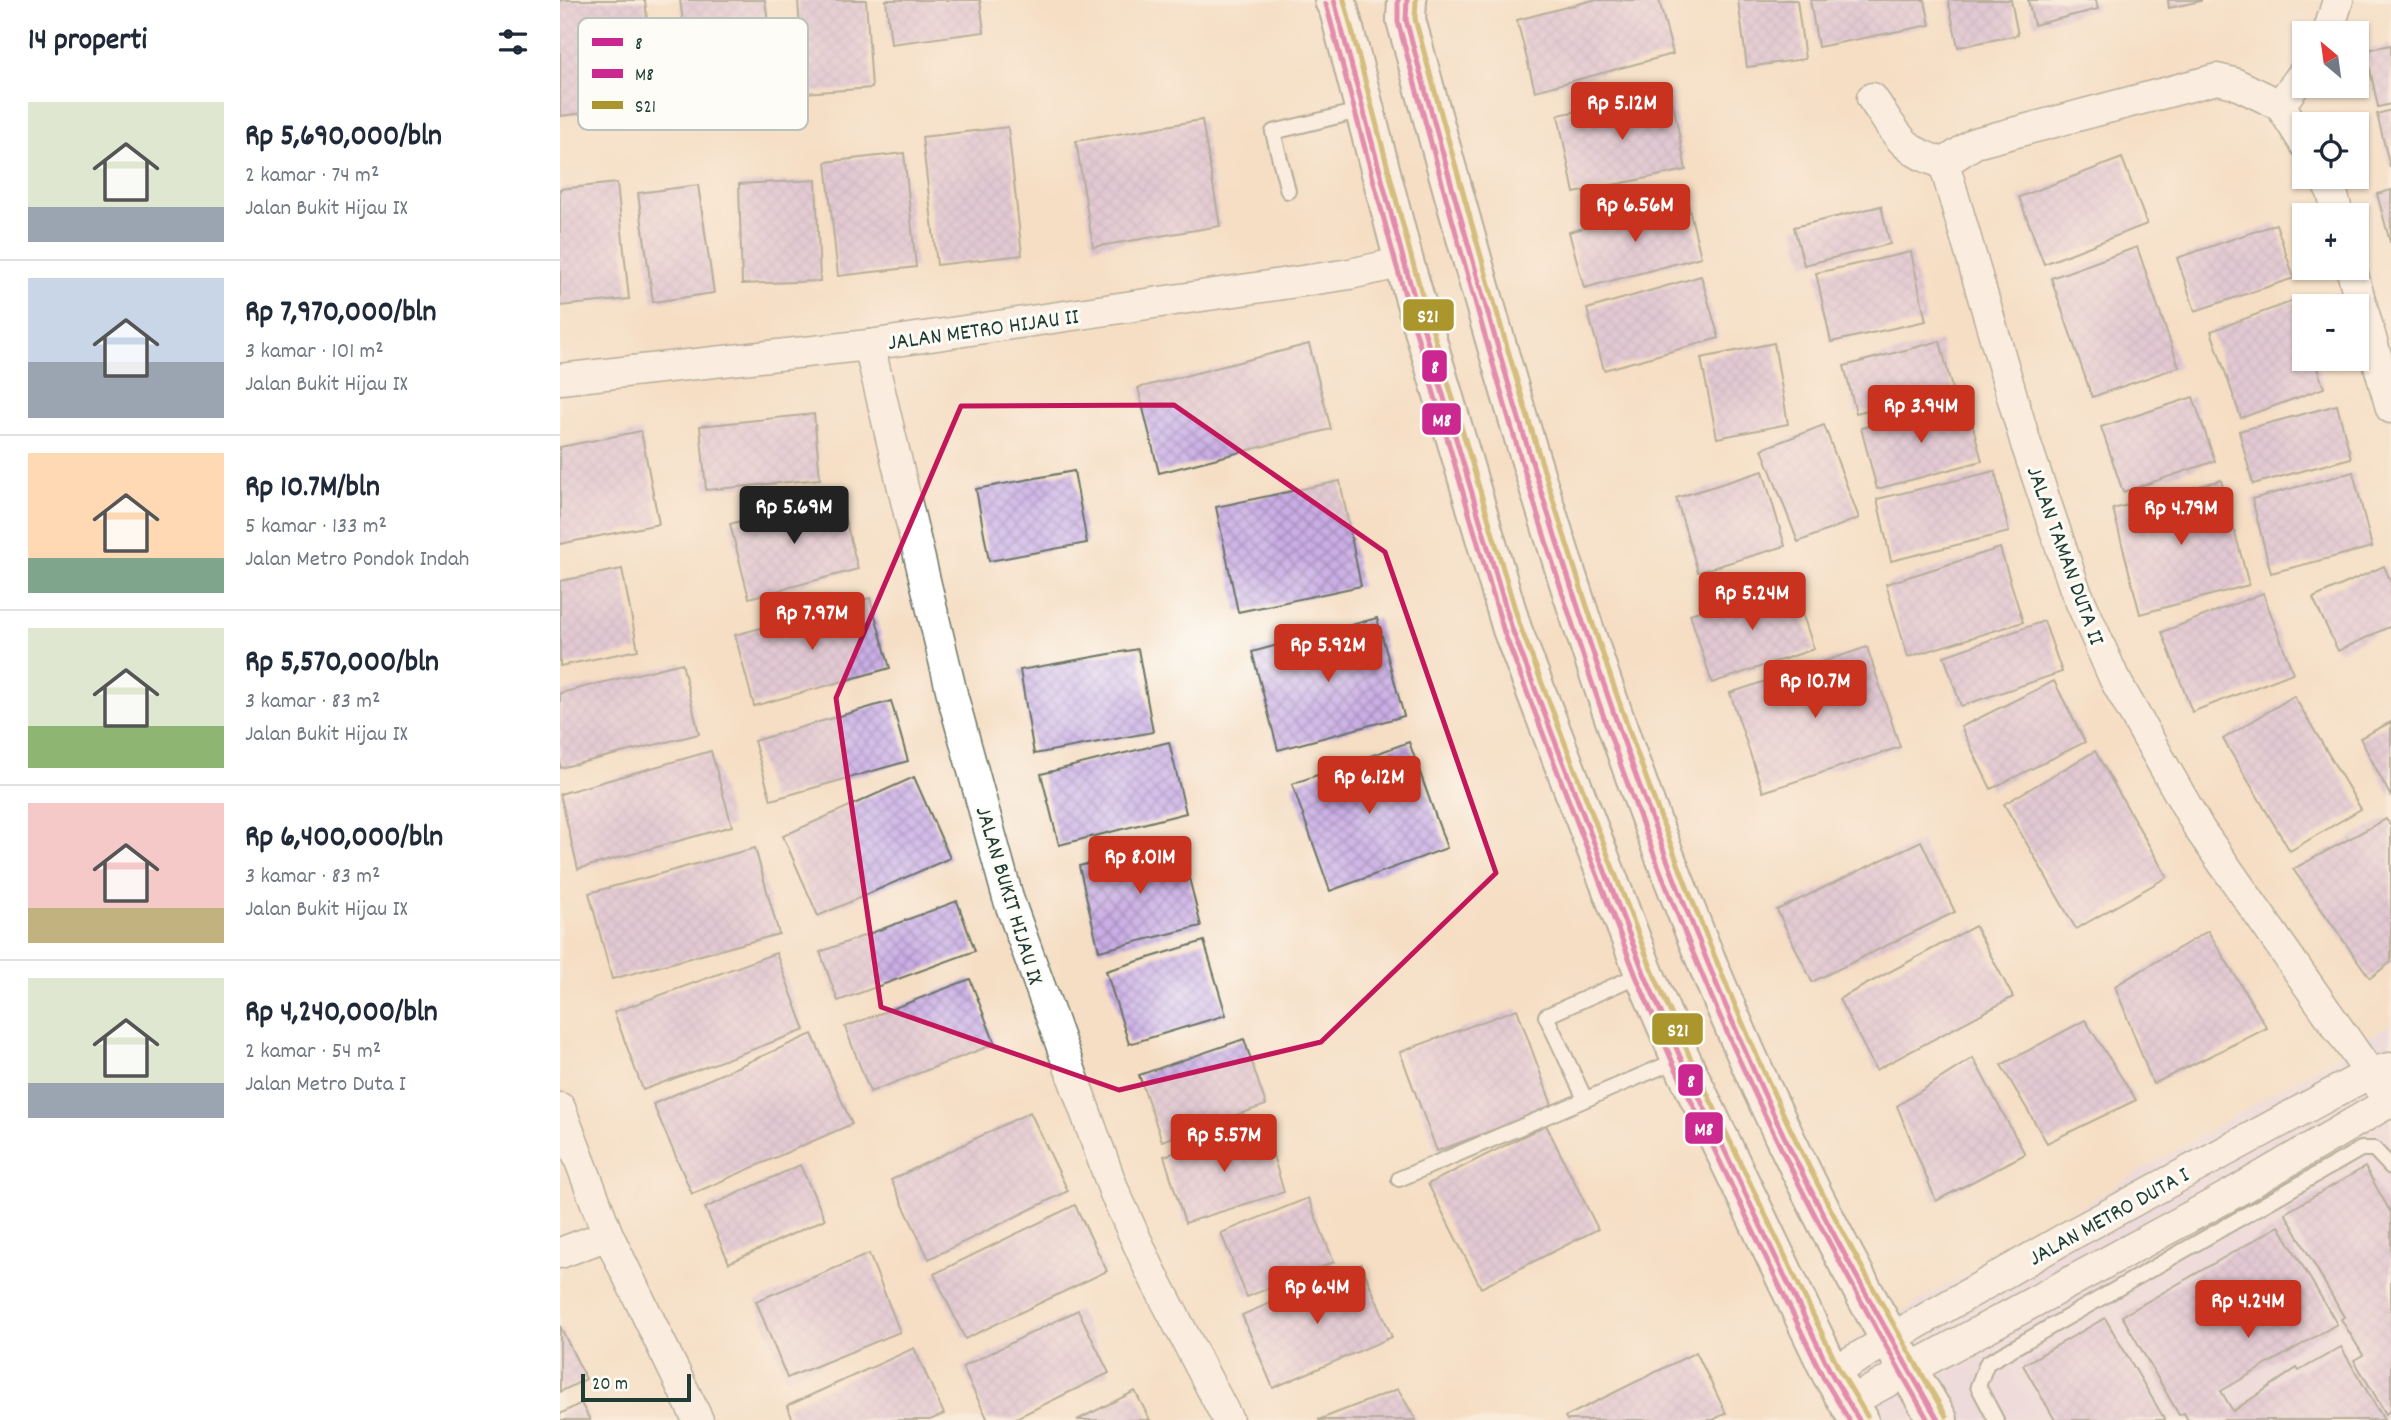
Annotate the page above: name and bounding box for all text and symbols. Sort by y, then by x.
legend [578,18,808,130]
text: 14 properti [28,21,147,64]
north arrow [2292,21,2370,98]
map controls [2292,21,2369,371]
icon: filters [494,23,532,61]
text: 8 [635,32,643,59]
text: M8 [635,63,654,90]
pin: Rp 5.12M [1550,82,1694,142]
text: Rp 5.12M [1587,88,1657,121]
text: S21 [635,95,656,122]
button: locate [2292,112,2369,189]
text: Rp 5,690,000/bln [245,117,442,160]
icon: home [84,130,168,214]
text: 2 kamar · 74 m² [245,160,379,193]
pin: Rp 6.56M [1563,184,1707,244]
text: Rp 6.56M [1596,190,1674,223]
text: Jalan Bukit Hijau IX [245,193,408,226]
button: + [2292,203,2369,280]
text: Rp 7,970,000/bln [245,293,436,336]
button: − [2292,294,2369,371]
line badge: S21 [1402,298,1455,332]
street label: JALAN METRO HIJAU II [886,302,1081,361]
text: S21 [1418,305,1438,332]
icon: home [84,306,168,390]
text: 3 kamar · 101 m² [245,336,384,369]
line badge: 8 [1421,349,1448,383]
text: 8 [1431,356,1439,383]
text: Jalan Bukit Hijau IX [245,369,408,402]
pin: Rp 3.94M [1849,386,1993,445]
text: Rp 3.94M [1884,391,1958,424]
line badge: M8 [1421,402,1462,436]
text: M8 [1433,409,1452,436]
street label: JALAN TAMAN DUTA II [2016,462,2111,650]
text: Rp 10.7M/bln [245,468,380,511]
icon: home [84,481,168,565]
pin: Rp 5.69M [722,486,866,546]
pin: Rp 4.79M [2109,488,2253,547]
text: Rp 5.69M [756,492,832,525]
text: Rp 4.79M [2144,493,2218,526]
text: 5 kamar · 133 m² [245,511,387,544]
text: Jalan Metro Pondok Indah [245,544,469,577]
pin: Rp 5.24M [1680,572,1824,632]
text: Rp 5.24M [1715,578,1789,611]
pin: Rp 7.97M [740,592,884,652]
text: Rp 7.97M [776,598,848,631]
pin: Rp 5.92M [1256,624,1400,684]
text: Rp 5.92M [1290,630,1366,663]
text: Rp 5,570,000/bln [245,643,439,686]
icon: home [84,656,168,740]
pin: Rp 10.7M [1743,660,1887,720]
text: Rp 10.7M [1780,666,1850,699]
text: 3 kamar · 83 m² [245,686,381,719]
text: Jalan Bukit Hijau IX [245,719,408,752]
pin: Rp 6.12M [1297,756,1441,816]
text: Rp 6.12M [1334,762,1404,795]
street label: JALAN BUKIT HIJAU IX [965,803,1051,989]
text: Rp 6,400,000/bln [245,818,443,861]
icon: home [84,831,168,915]
pin: Rp 8.01M [1068,836,1212,896]
text: Rp 8.01M [1104,842,1176,875]
text: 3 kamar · 83 m² [245,861,381,894]
text: Jalan Bukit Hijau IX [245,894,408,927]
text: Rp 4,240,000/bln [245,993,438,1036]
icon: home [84,1006,168,1090]
line badge: S21 [1651,1012,1704,1046]
text: S21 [1668,1019,1688,1046]
text: 2 kamar · 54 m² [245,1036,381,1069]
line badge: 8 [1677,1063,1704,1097]
text: Jalan Metro Duta I [245,1069,406,1102]
text: 8 [1687,1070,1695,1097]
line badge: M8 [1684,1111,1724,1145]
pin: Rp 5.57M [1152,1114,1296,1174]
text: M8 [1695,1118,1714,1145]
text: Rp 5.57M [1187,1120,1261,1153]
street label: JALAN METRO DUTA I [2023,1160,2196,1276]
pin: Rp 6.4M [1252,1266,1382,1326]
text: Rp 6.4M [1284,1272,1350,1305]
pin: Rp 4.24M [2176,1280,2320,1340]
text: Rp 4.24M [2211,1286,2285,1319]
scale bar [581,1371,691,1403]
text: 20 m [592,1372,628,1399]

